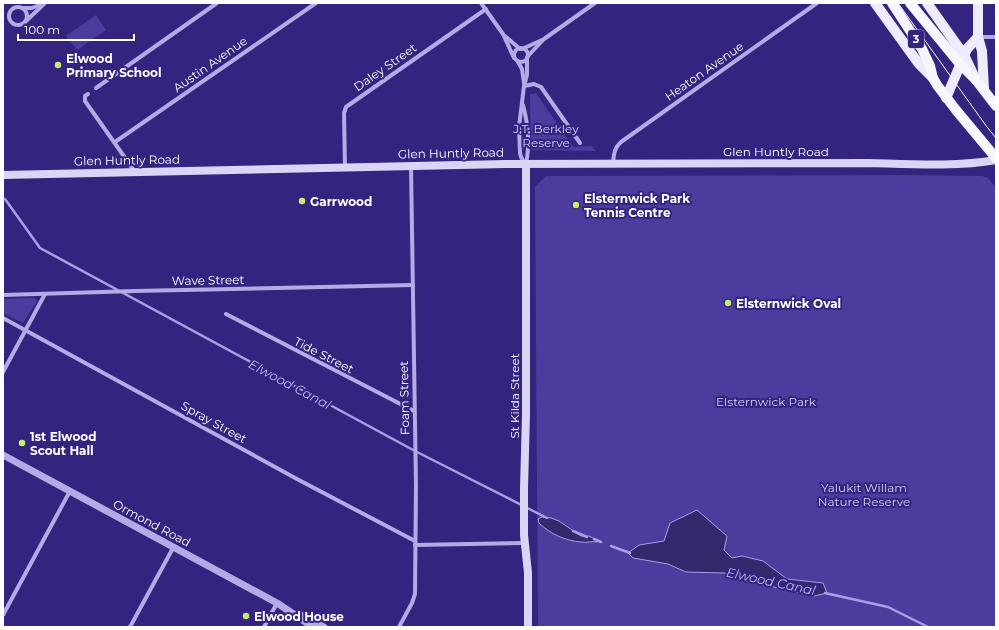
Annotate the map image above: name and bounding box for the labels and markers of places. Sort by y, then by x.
place label: Elwood Primary School [66,51,162,80]
marker: Elwood Primary School [53,60,63,70]
place label: Elsternwick Park Tennis Centre [584,191,690,220]
place label: Garrwood [310,194,372,209]
marker: Garrwood [297,196,307,206]
marker: Elsternwick Park Tennis Centre [571,200,581,210]
place label: Elsternwick Oval [736,296,841,311]
marker: Elsternwick Oval [723,298,733,308]
place label: 1st Elwood Scout Hall [30,429,96,458]
marker: 1st Elwood Scout Hall [17,438,27,448]
place label: Elwood House [254,609,344,624]
marker: Elwood House [241,611,251,621]

